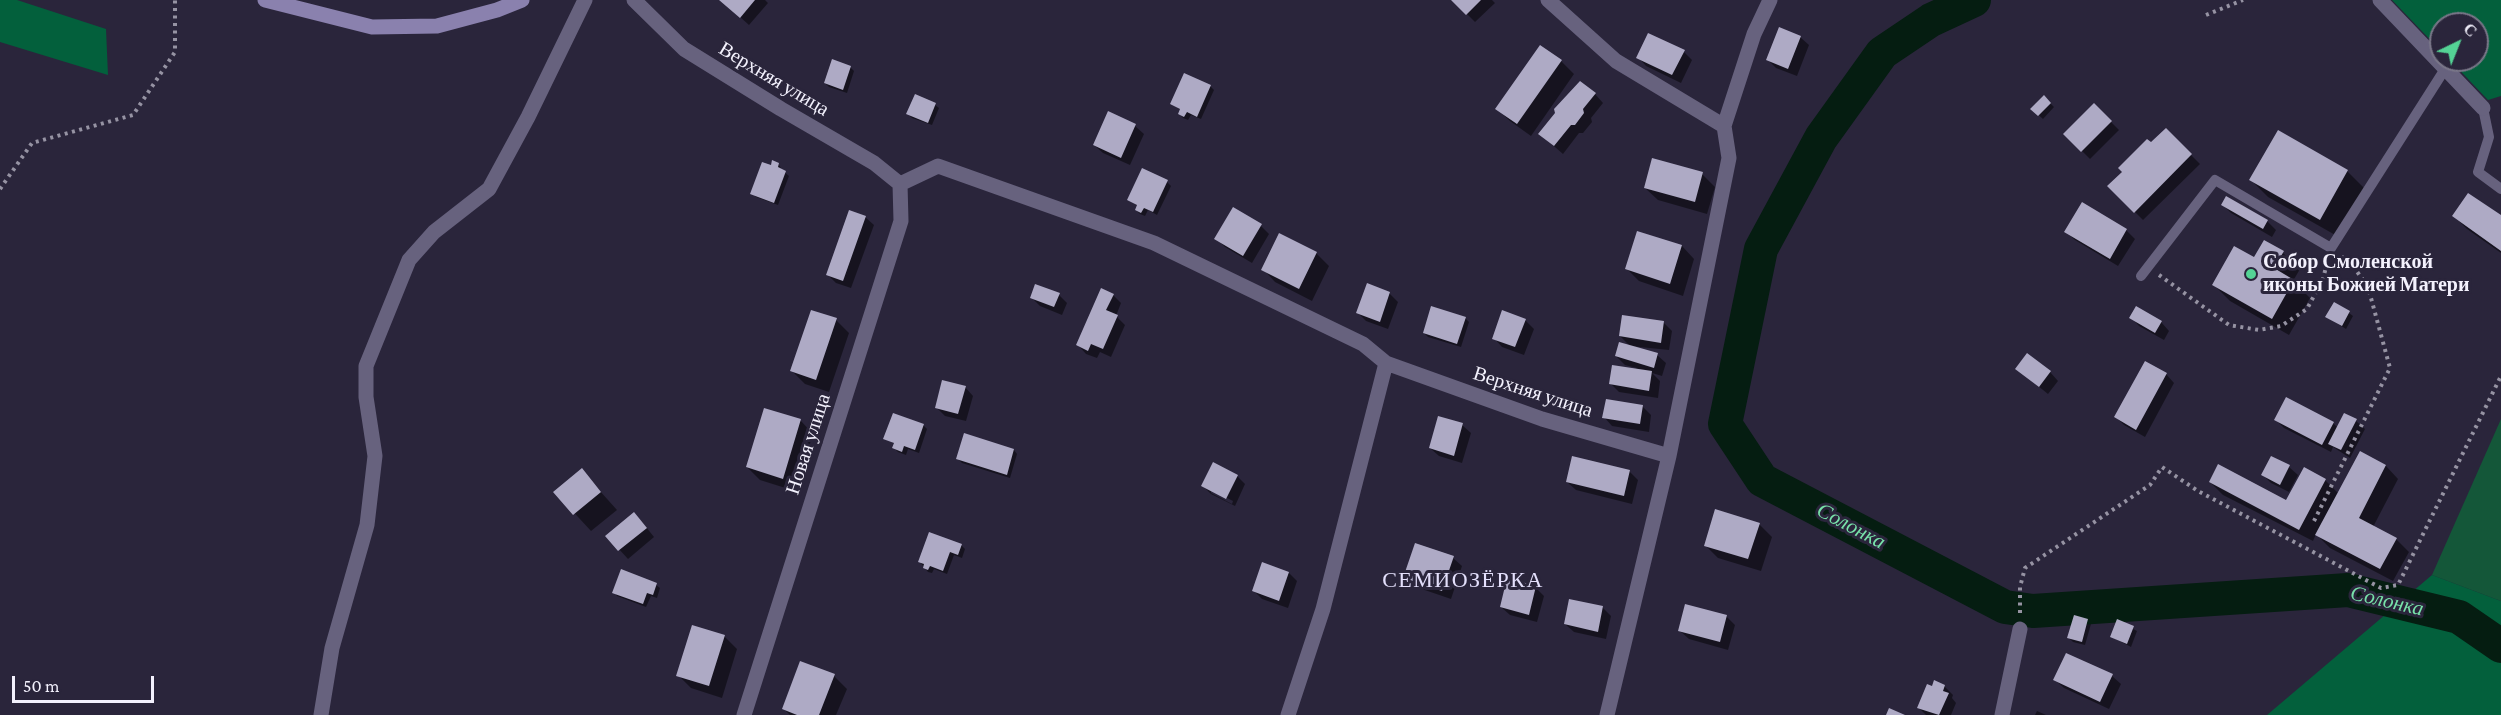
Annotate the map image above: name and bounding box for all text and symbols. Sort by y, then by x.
north arrow [2429,12,2489,72]
text: С [2460,20,2480,40]
street label: Верхняя улица [714,37,834,121]
place label: Собор Смоленской иконы Божией Матери [2263,250,2469,297]
marker: Собор Смоленской иконы Божией Матери [2244,267,2258,281]
street label: Верхняя улица [1470,361,1596,423]
street label: Новая улица [780,390,836,498]
water label: Солонка [1812,497,1890,555]
district label: СЕМИОЗЁРКА [1382,567,1544,593]
water label: Солонка [2348,580,2426,622]
scale bar [15,664,158,702]
text: 50 m [23,676,60,696]

